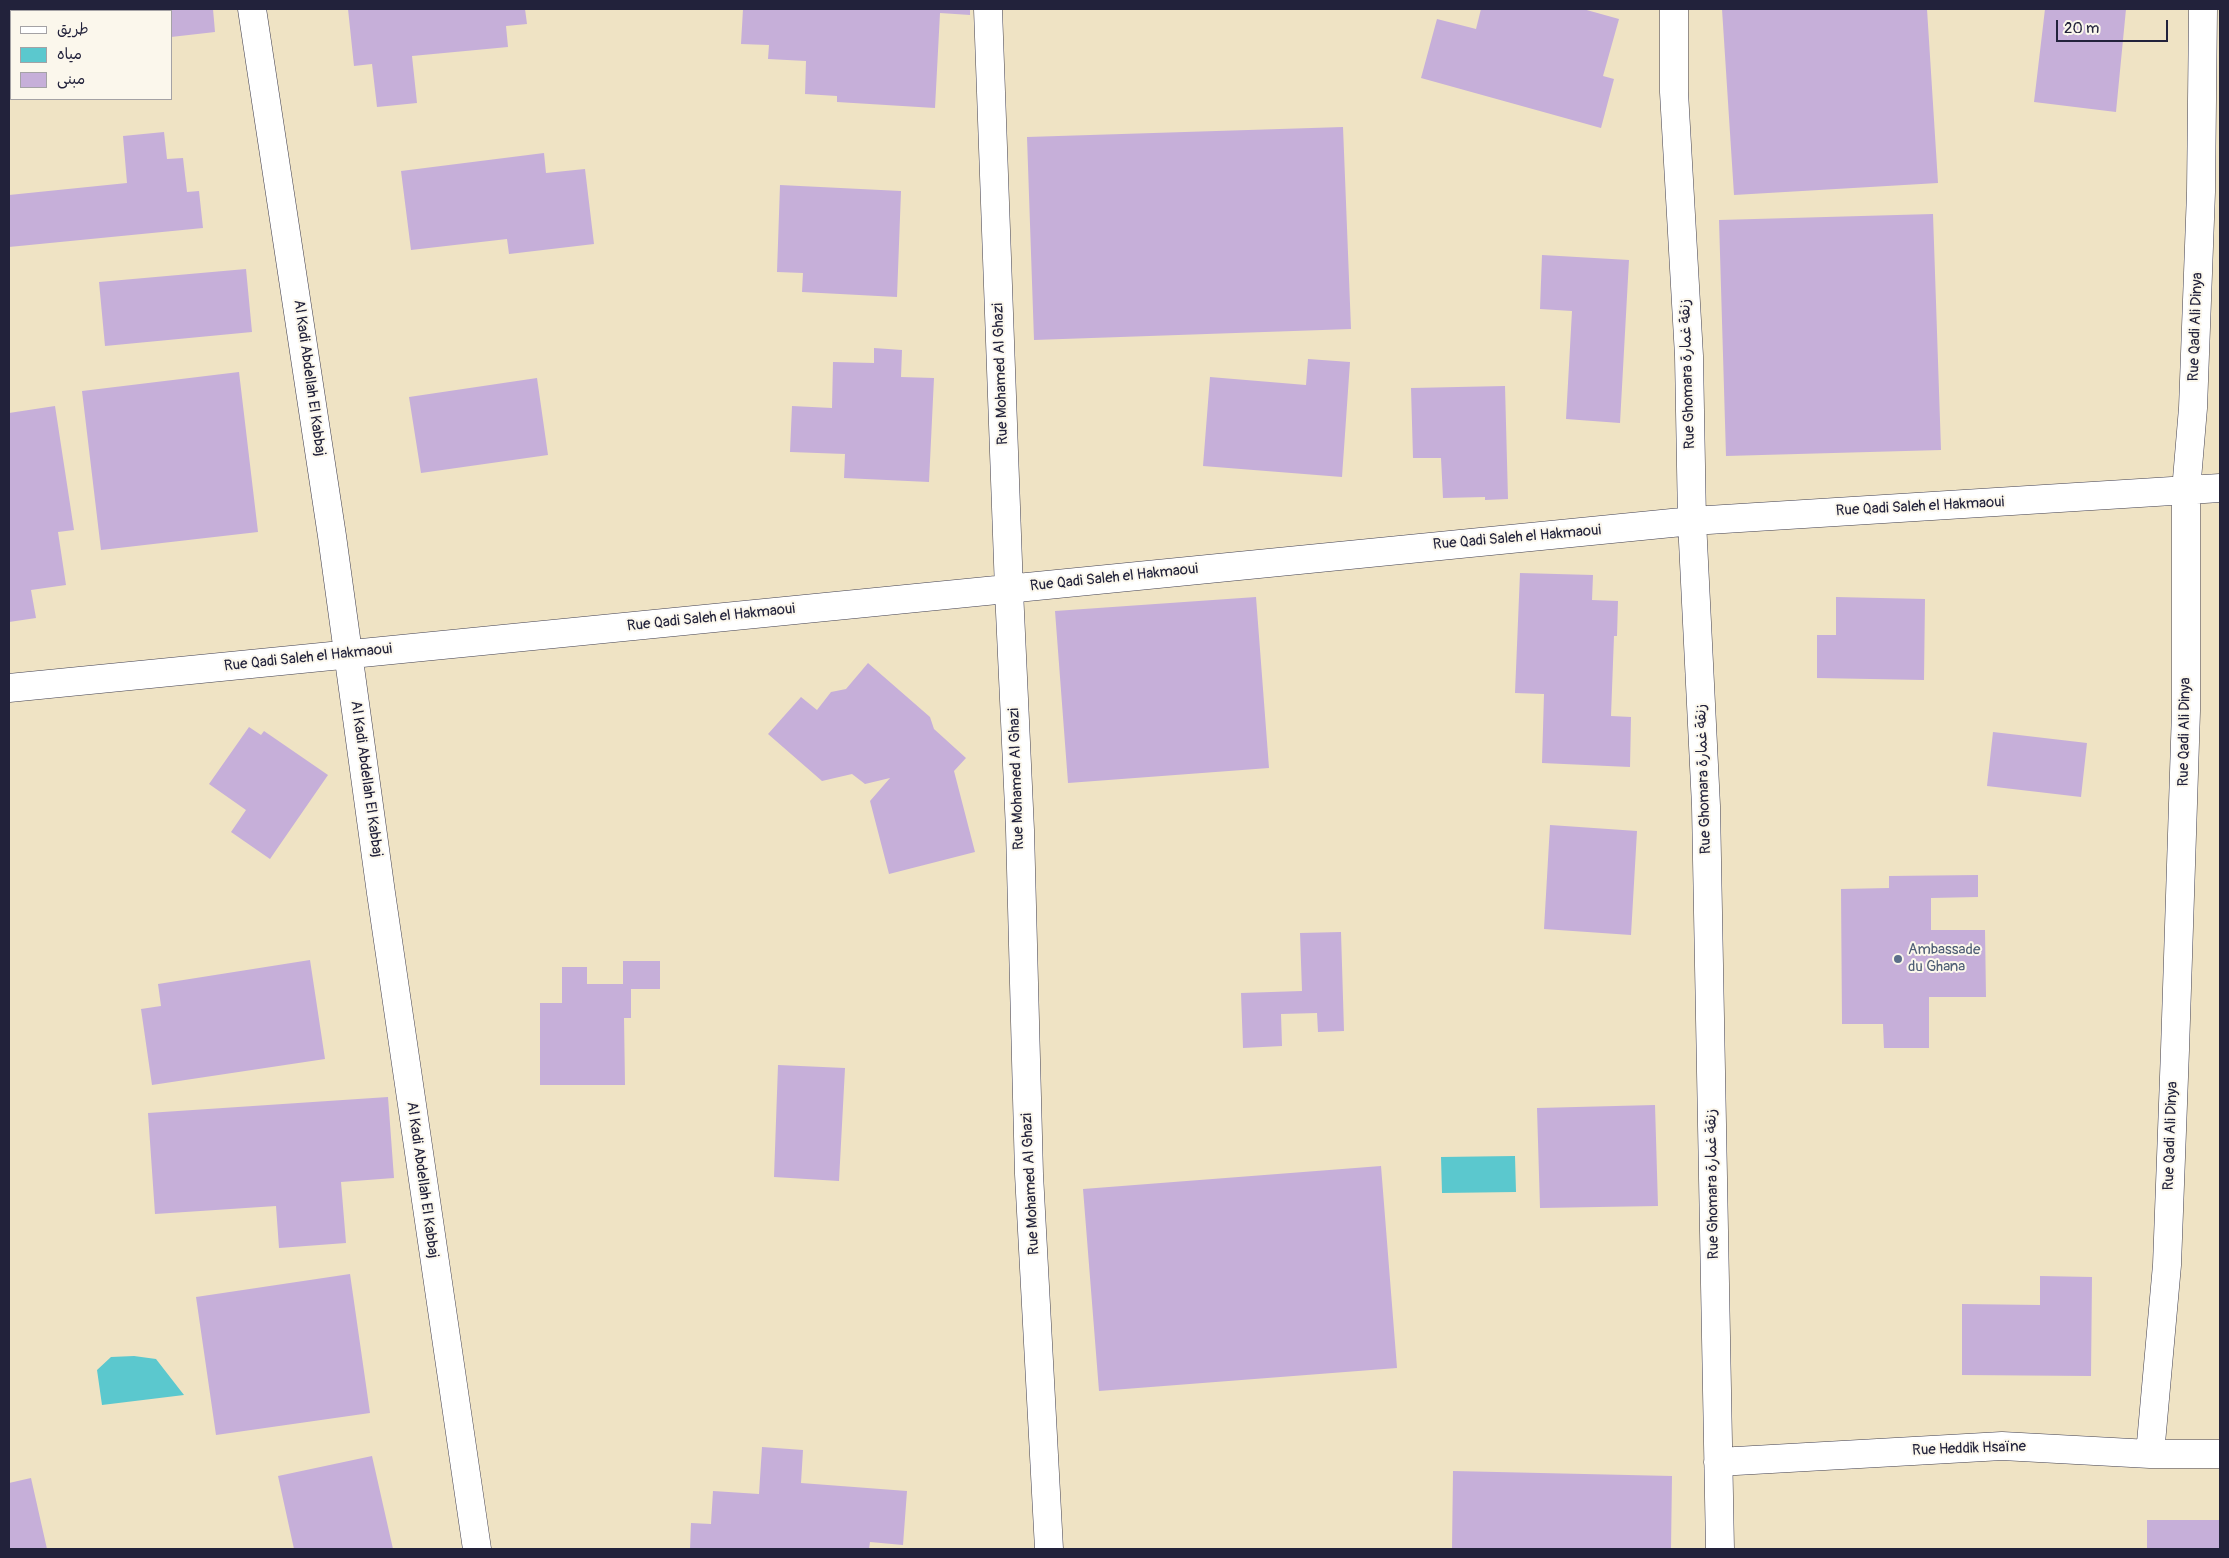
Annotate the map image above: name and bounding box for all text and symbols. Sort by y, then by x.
legend [10,10,172,100]
scale bar [2059,10,2172,42]
text: 20 m [2064,19,2099,38]
text: طريق [57,20,89,39]
text: مياه [57,45,82,64]
text: مبنى [57,70,85,89]
street label: Rue Qadi Ali Dinya [2185,272,2207,382]
street label: Al Kadi Abdellah El Kabbaj [289,298,329,458]
street label: Rue Ghomara زنقة غمارة [1676,298,1700,450]
street label: Rue Mohamed Al Ghazi [990,303,1012,445]
street label: Rue Qadi Saleh el Hakmaoui [1835,494,2005,520]
street label: Rue Qadi Saleh el Hakmaoui [1432,522,1602,554]
street label: Rue Qadi Saleh el Hakmaoui [1029,560,1199,596]
street label: Rue Qadi Saleh el Hakmaoui [626,600,796,636]
street label: Rue Qadi Saleh el Hakmaoui [223,640,393,676]
street label: Rue Qadi Ali Dinya [2175,677,2195,787]
street label: Al Kadi Abdellah El Kabbaj [346,699,386,859]
street label: Rue Ghomara زنقة غمارة [1692,703,1716,855]
street label: Rue Mohamed Al Ghazi [1006,708,1028,850]
place label: Ambassade du Ghana [1908,941,1980,976]
marker: Ambassade du Ghana [1892,953,1904,965]
street label: Rue Qadi Ali Dinya [2160,1081,2182,1191]
street label: Al Kadi Abdellah El Kabbaj [402,1100,442,1260]
street label: Rue Ghomara زنقة غمارة [1703,1109,1723,1259]
street label: Rue Mohamed Al Ghazi [1018,1113,1044,1255]
street label: Rue Heddik Hsaïne [1912,1438,2026,1460]

